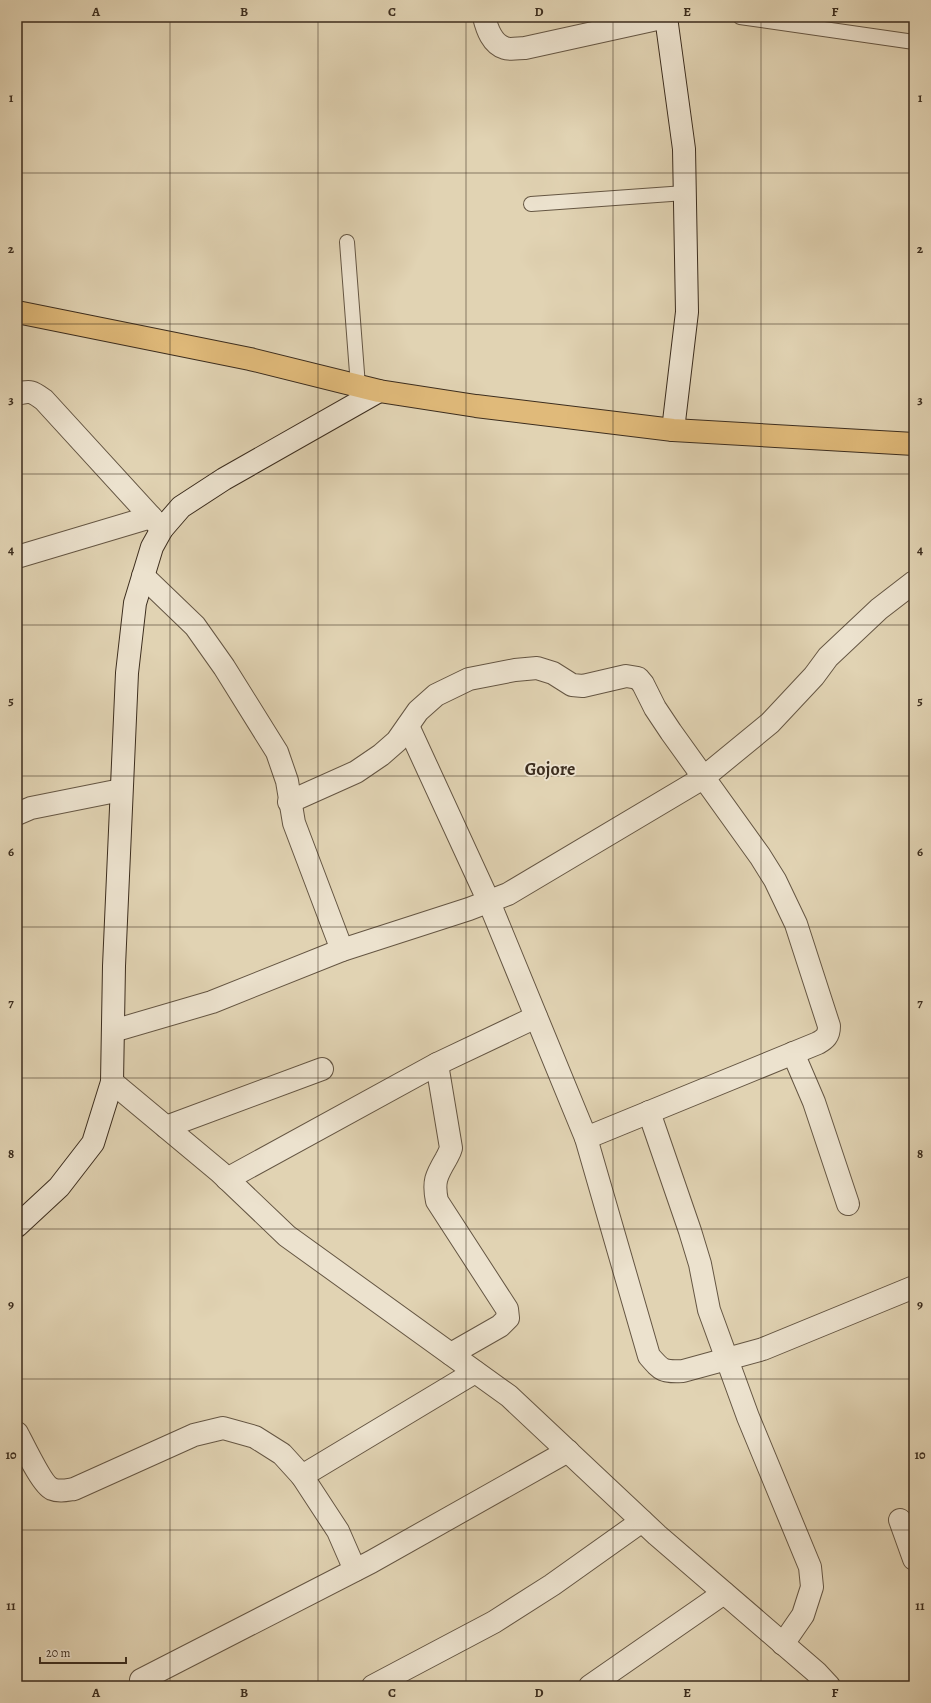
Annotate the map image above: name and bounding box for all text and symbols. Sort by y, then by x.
text: A [91,3,101,20]
text: B [240,3,248,20]
text: C [388,3,396,20]
text: D [534,3,544,20]
text: E [683,3,691,20]
text: F [832,3,839,20]
text: 1 [9,89,14,106]
text: 1 [918,89,923,106]
text: 2 [8,240,15,257]
text: 2 [917,240,924,257]
text: 3 [8,391,14,408]
text: 3 [917,391,923,408]
text: 4 [8,541,14,558]
text: 4 [917,541,923,558]
text: 5 [8,692,14,709]
text: 5 [917,692,923,709]
district label: Gojore [525,757,575,781]
text: 6 [8,843,14,860]
text: 6 [917,843,923,860]
text: 7 [8,994,14,1011]
text: 7 [917,994,923,1011]
text: 8 [8,1145,14,1162]
text: 8 [917,1145,923,1162]
text: 9 [8,1296,14,1313]
text: 9 [917,1296,923,1313]
text: 10 [5,1446,17,1463]
text: 10 [914,1446,926,1463]
text: 11 [6,1597,16,1614]
text: 11 [915,1597,925,1614]
scale bar [40,1639,126,1665]
text: 20 m [46,1645,70,1661]
text: A [91,1684,101,1701]
text: B [240,1684,248,1701]
text: C [388,1684,396,1701]
text: D [534,1684,544,1701]
text: E [683,1684,691,1701]
text: F [832,1684,839,1701]

